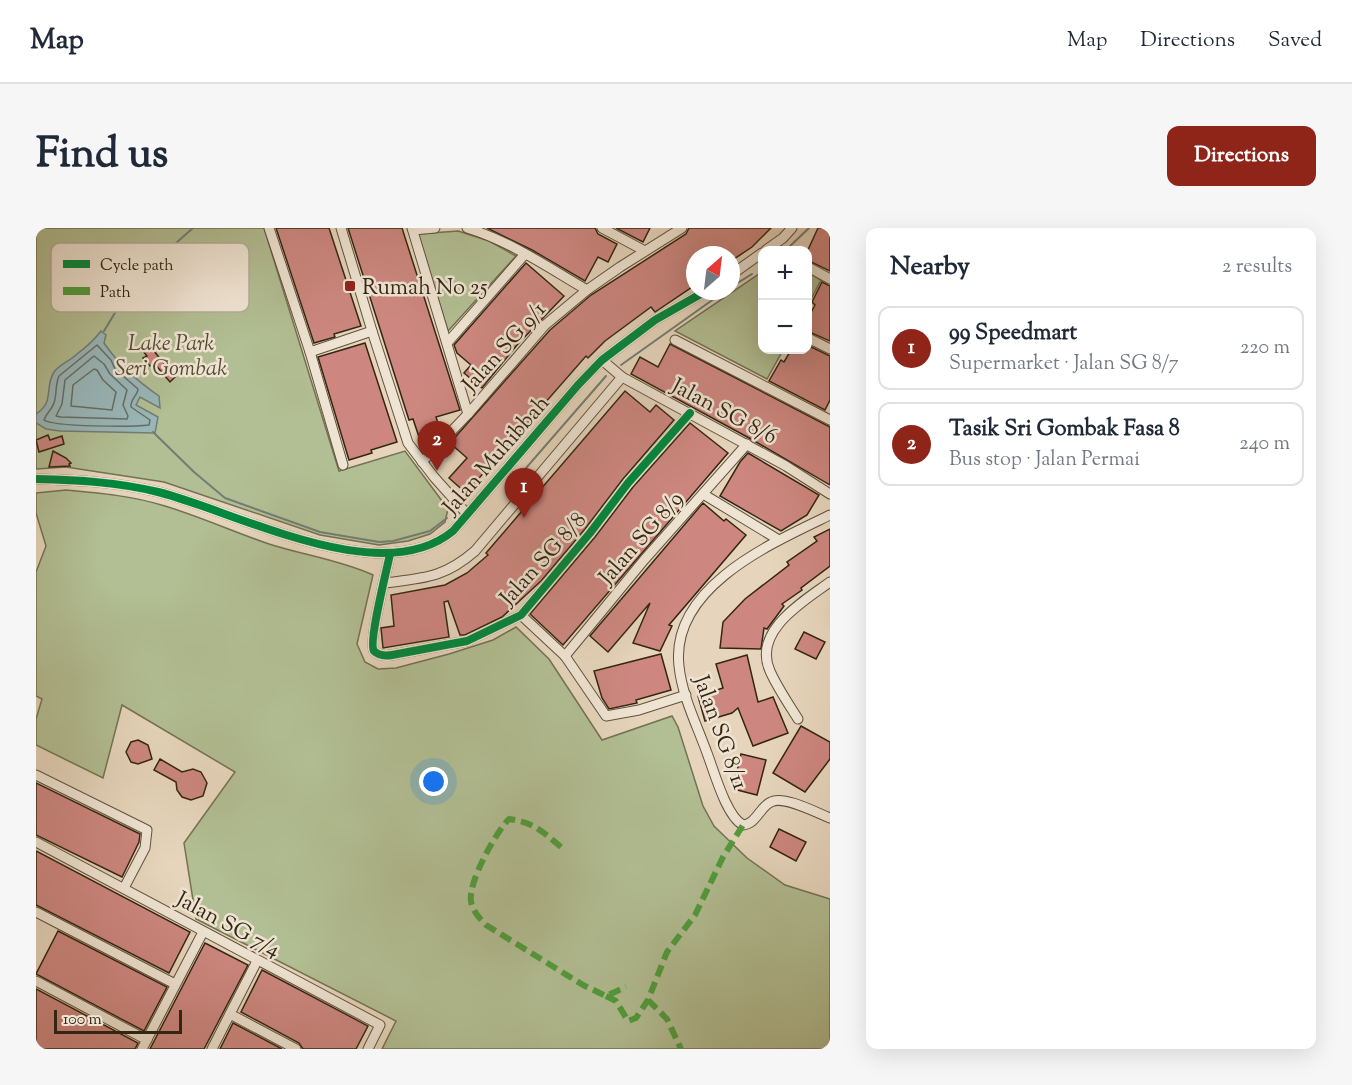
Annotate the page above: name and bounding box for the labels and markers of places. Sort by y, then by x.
place label: Rumah No 25 [362,273,488,305]
marker: Rumah No 25 [343,279,357,293]
pin: 2 [418,422,456,471]
pin: 1 [504,468,544,518]

